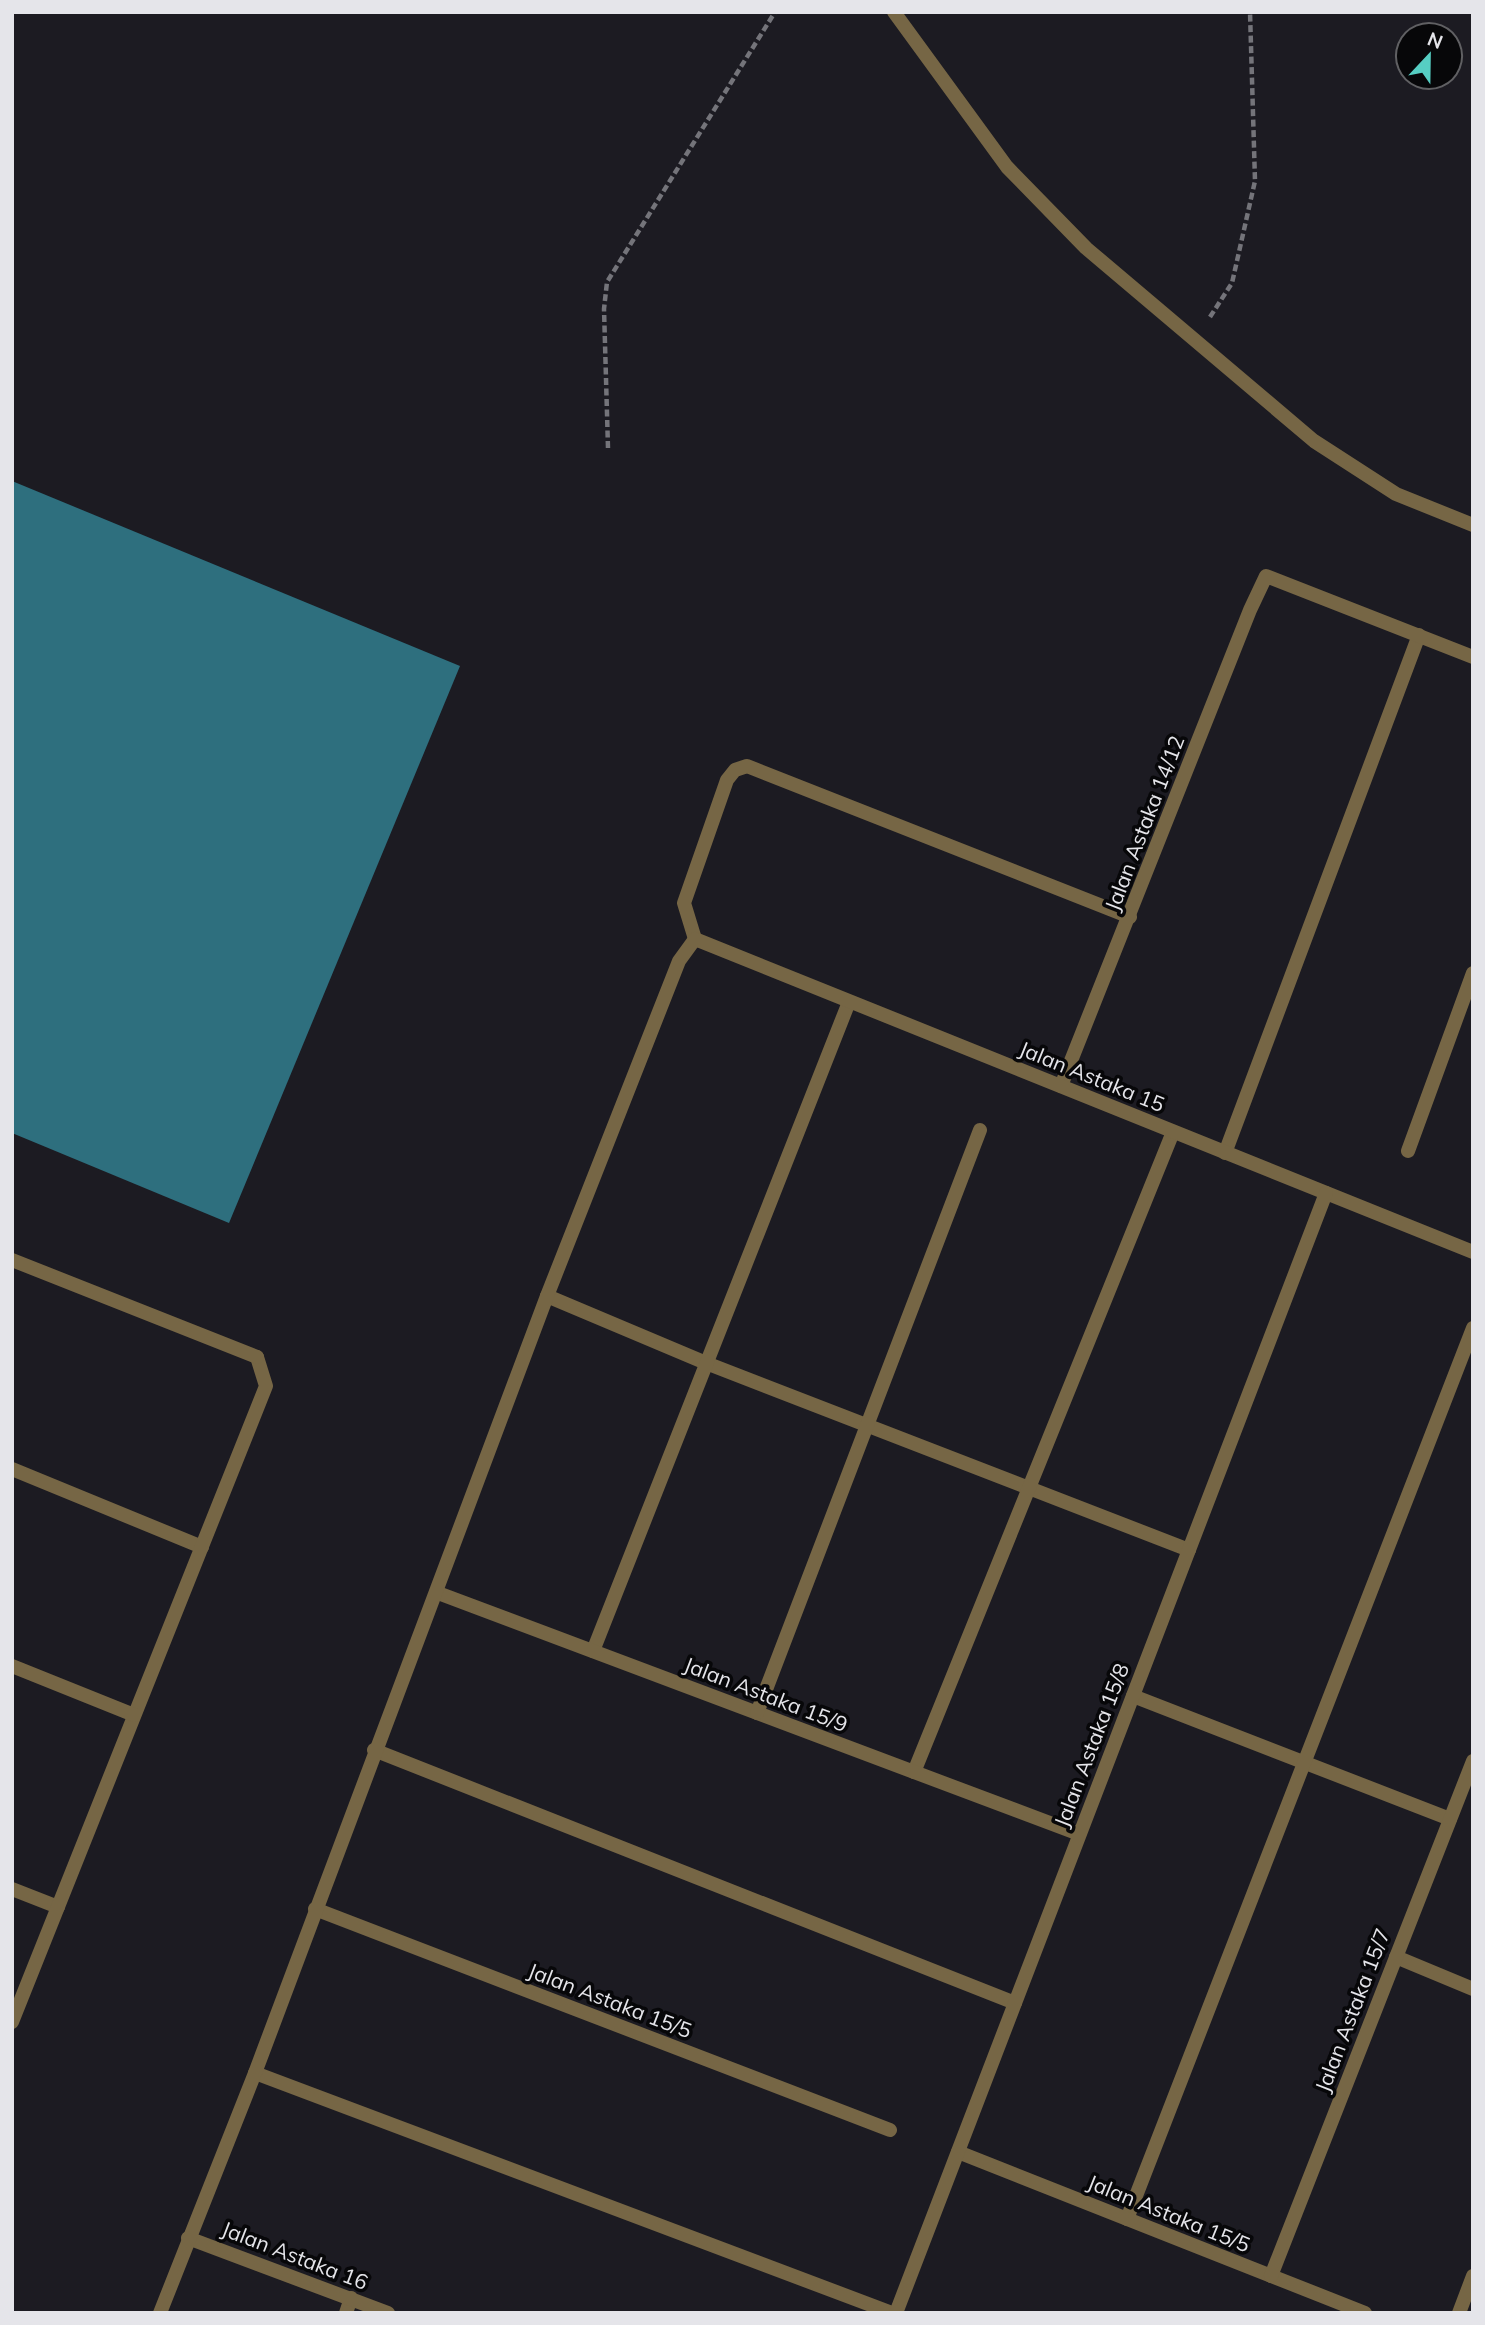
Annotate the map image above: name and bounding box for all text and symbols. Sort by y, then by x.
north arrow [1394,21,1464,91]
text: N [1424,26,1447,54]
street label: Jalan Astaka 14/12 [1099,732,1189,914]
street label: Jalan Astaka 15 [1016,1035,1168,1117]
street label: Jalan Astaka 15/9 [681,1651,851,1737]
street label: Jalan Astaka 15/8 [1048,1660,1134,1830]
street label: Jalan Astaka 15/7 [1309,1925,1395,2095]
street label: Jalan Astaka 15/5 [525,1957,695,2043]
street label: Jalan Astaka 15/5 [1084,2169,1254,2257]
street label: Jalan Astaka 16 [218,2215,372,2295]

